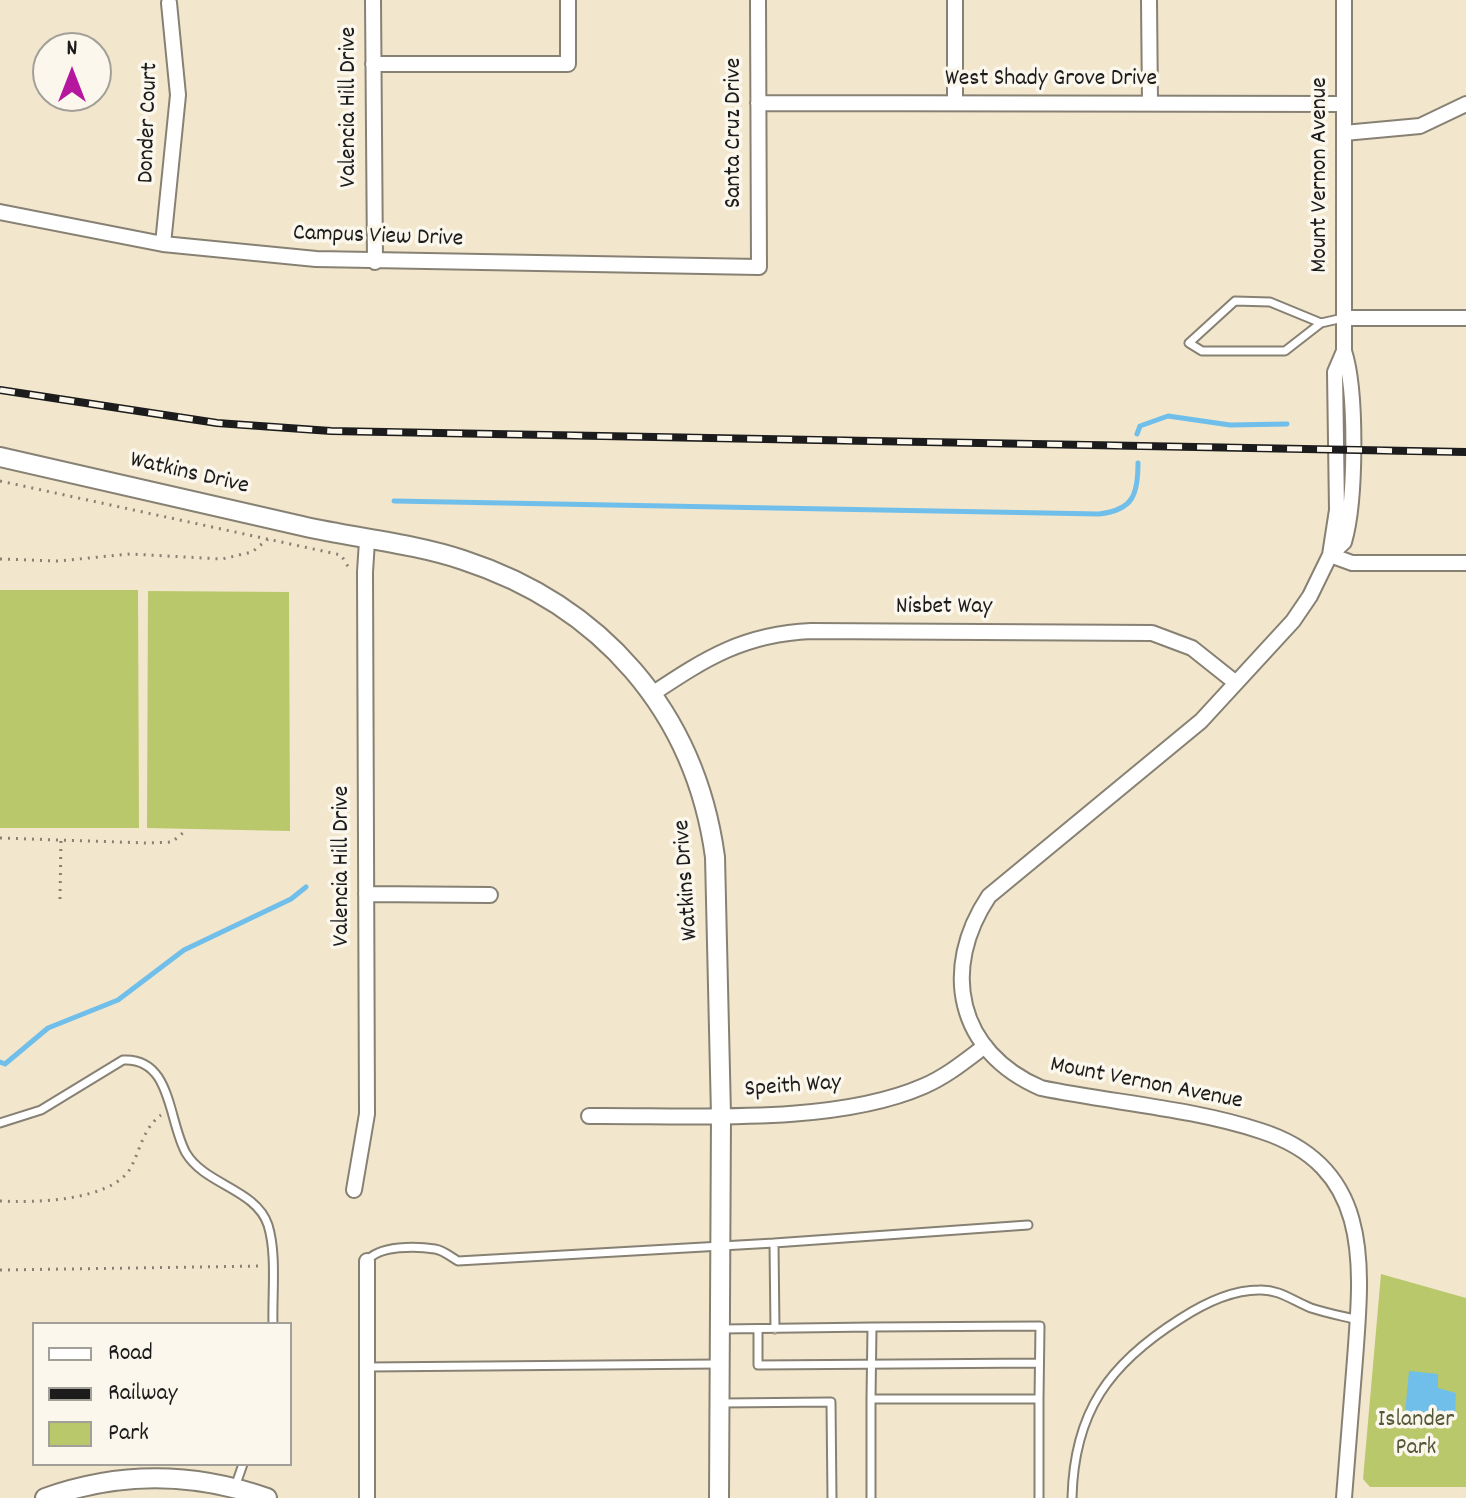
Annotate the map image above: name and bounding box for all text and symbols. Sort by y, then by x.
street label: Valencia Hill Drive [337,27,365,187]
north arrow [32,32,112,112]
text: N [67,34,77,65]
street label: Santa Cruz Drive [722,58,750,208]
street label: Donder Court [133,62,167,184]
street label: West Shady Grove Drive [945,67,1157,95]
street label: Mount Vernon Avenue [1308,77,1336,273]
street label: Campus View Drive [292,221,464,255]
street label: Watkins Drive [127,447,251,503]
street label: Nisbet Way [896,595,992,623]
street label: Valencia Hill Drive [330,786,358,946]
street label: Watkins Drive [669,819,707,941]
street label: Mount Vernon Avenue [1047,1052,1245,1118]
street label: Speith Way [744,1070,842,1106]
legend [32,1322,292,1466]
text: Road [108,1337,153,1371]
text: Railway [108,1377,177,1411]
park label: Islander Park [1378,1408,1454,1464]
text: Park [108,1417,149,1451]

